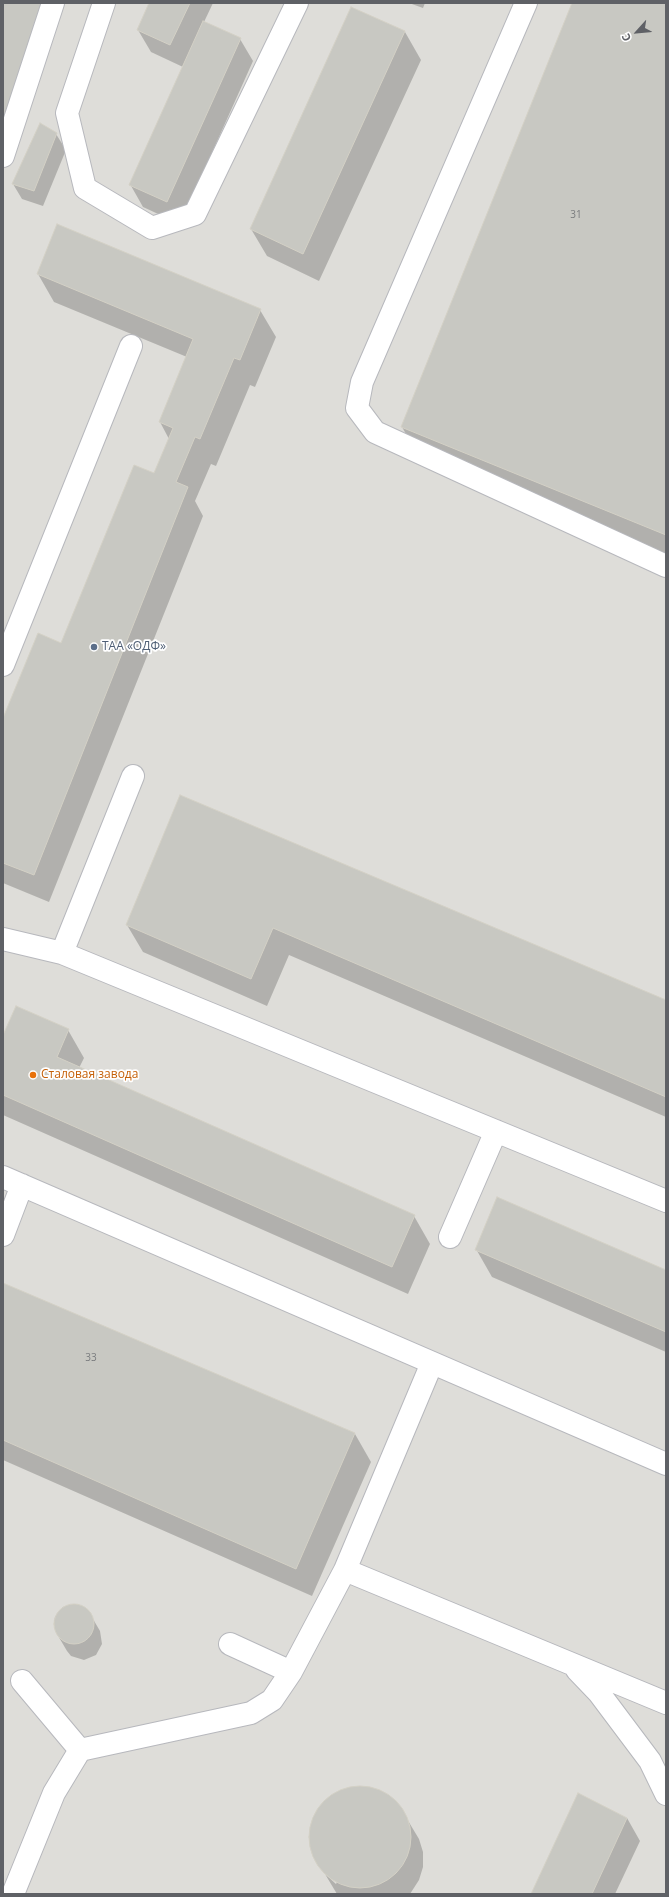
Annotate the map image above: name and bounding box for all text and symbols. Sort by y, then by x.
north arrow [617,12,657,52]
text: С [618,31,634,44]
house number: 31 [570,209,582,221]
place label: ТАА «ОДФ» [102,640,166,654]
marker: ТАА «ОДФ» [89,642,99,652]
place label: Сталовая завода [41,1068,138,1082]
marker: Сталовая завода [28,1070,38,1080]
house number: 33 [85,1352,97,1364]

